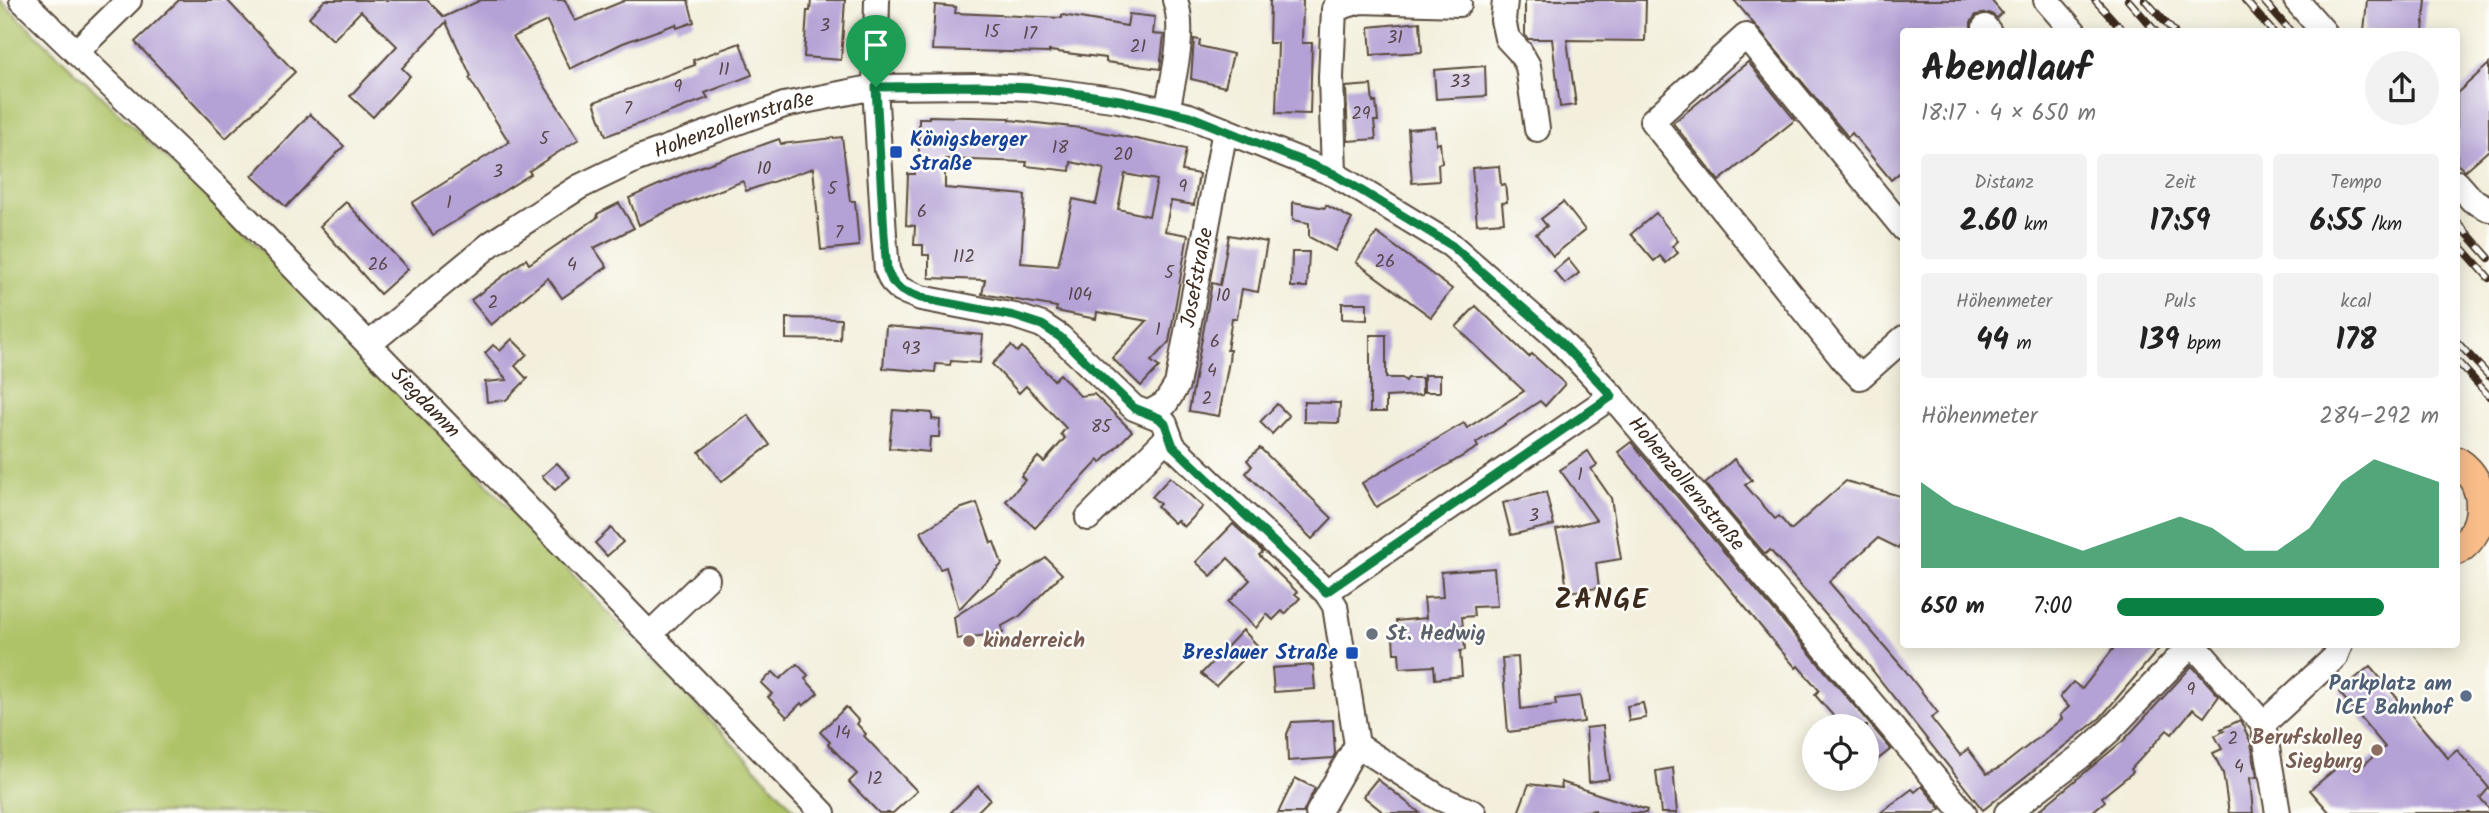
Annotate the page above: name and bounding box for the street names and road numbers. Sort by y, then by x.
street label: Hohenzollernstraße [649,83,817,168]
street label: Josefstraße [1172,224,1223,331]
street label: Siegdamm [382,359,468,446]
street label: Hohenzollernstraße [1619,409,1753,559]

